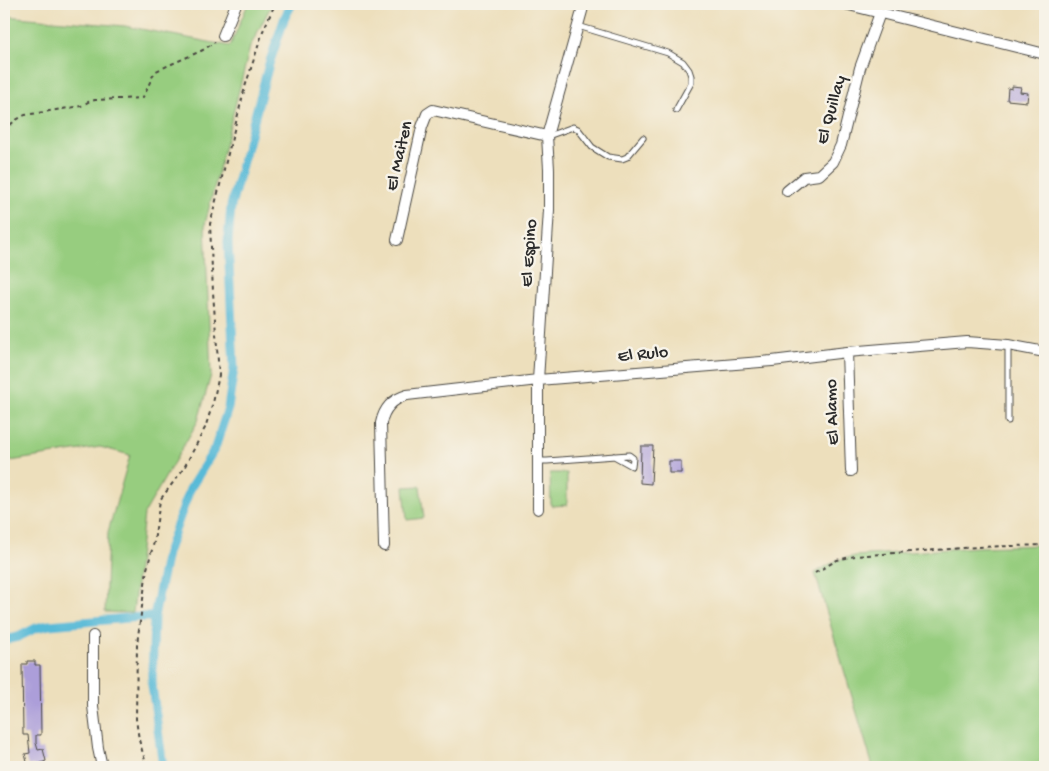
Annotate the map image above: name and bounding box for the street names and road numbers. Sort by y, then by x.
street label: El Quillay [812,73,852,147]
street label: El Maiten [382,119,418,193]
street label: El Espino [517,218,543,288]
street label: El Rulo [617,342,669,368]
street label: El Alamo [821,379,845,445]

